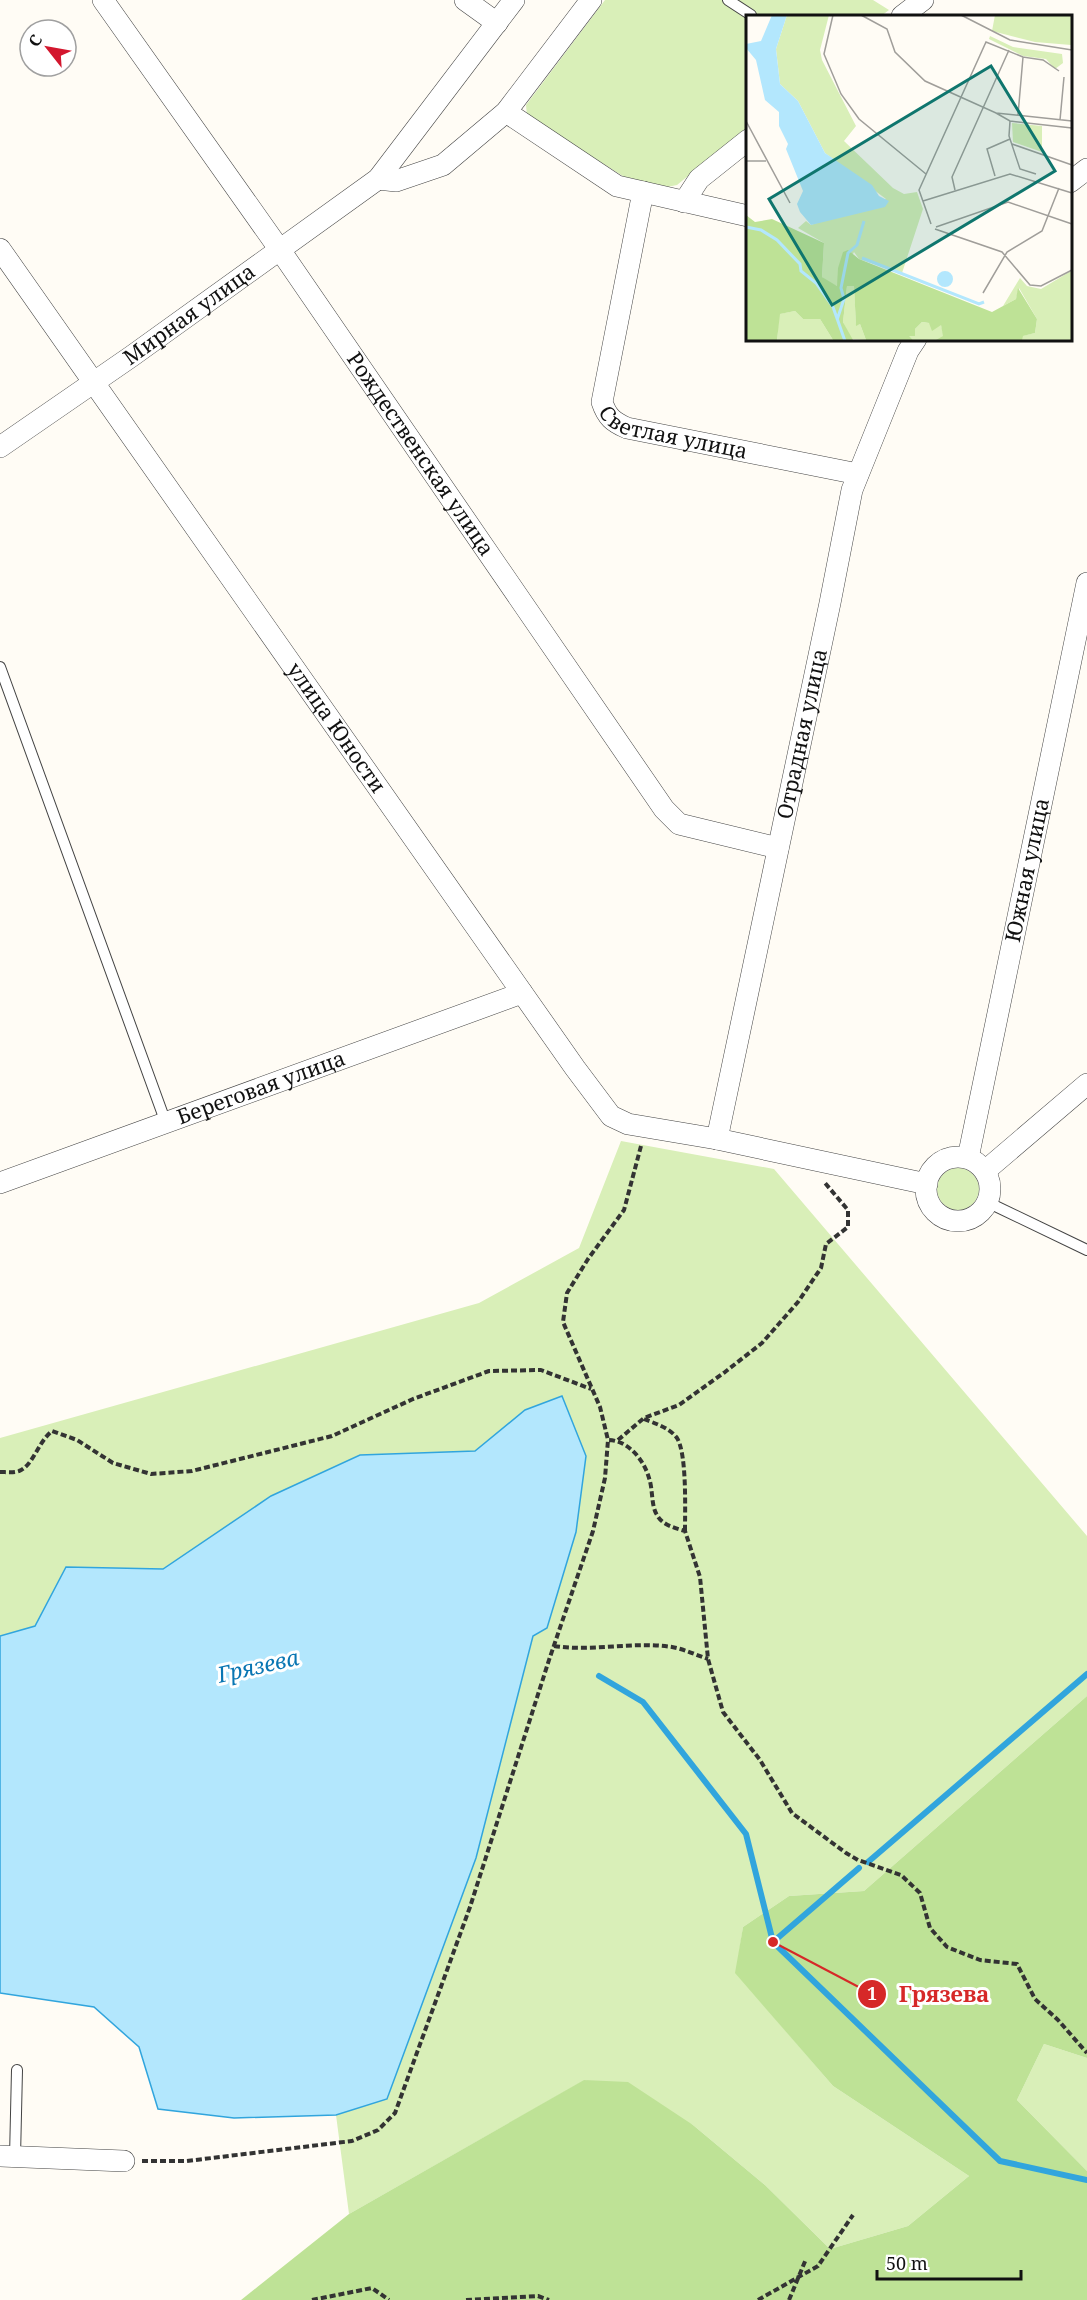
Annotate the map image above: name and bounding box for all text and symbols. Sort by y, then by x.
inset map [746,15,1072,340]
north arrow [18,18,78,78]
text: С [23,30,47,50]
street label: Мирная улица [117,257,260,371]
street label: Рождественская улица [341,346,501,561]
street label: Светлая улица [593,400,750,465]
street label: Отрадная улица [770,646,833,821]
street label: улица Юности [281,656,393,798]
street label: Южная улица [998,795,1055,945]
street label: Береговая улица [173,1044,349,1130]
water label: Грязева [213,1641,302,1689]
callout: Грязева [857,1974,1002,2014]
text: Грязева [899,1978,989,2008]
text: 1 [867,1981,877,2005]
scale bar [877,2243,1021,2281]
text: 50 m [886,2251,928,2275]

